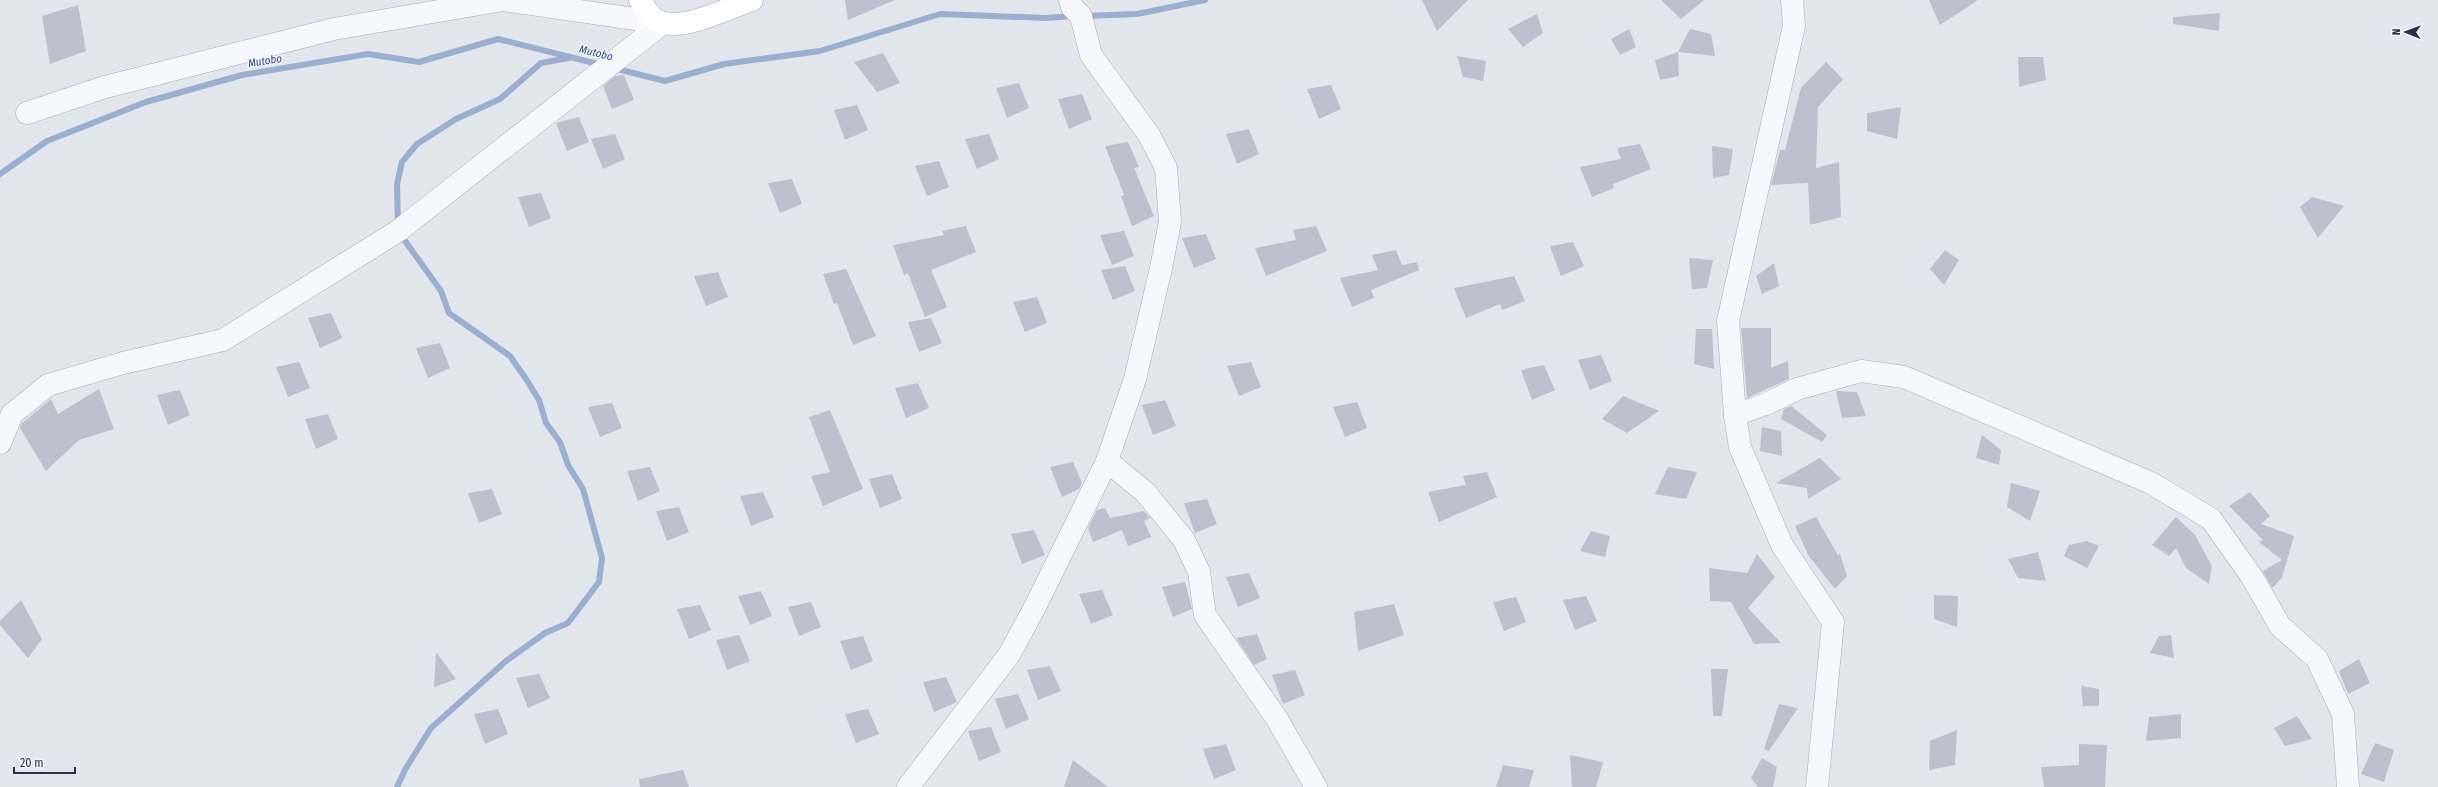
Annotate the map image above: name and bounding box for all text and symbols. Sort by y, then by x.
north arrow [2386,12,2426,52]
text: N [2390,28,2403,35]
water label: Mutobo [578,43,614,63]
water label: Mutobo [247,52,283,70]
scale bar [14,749,75,775]
text: 20 m [20,756,44,770]

